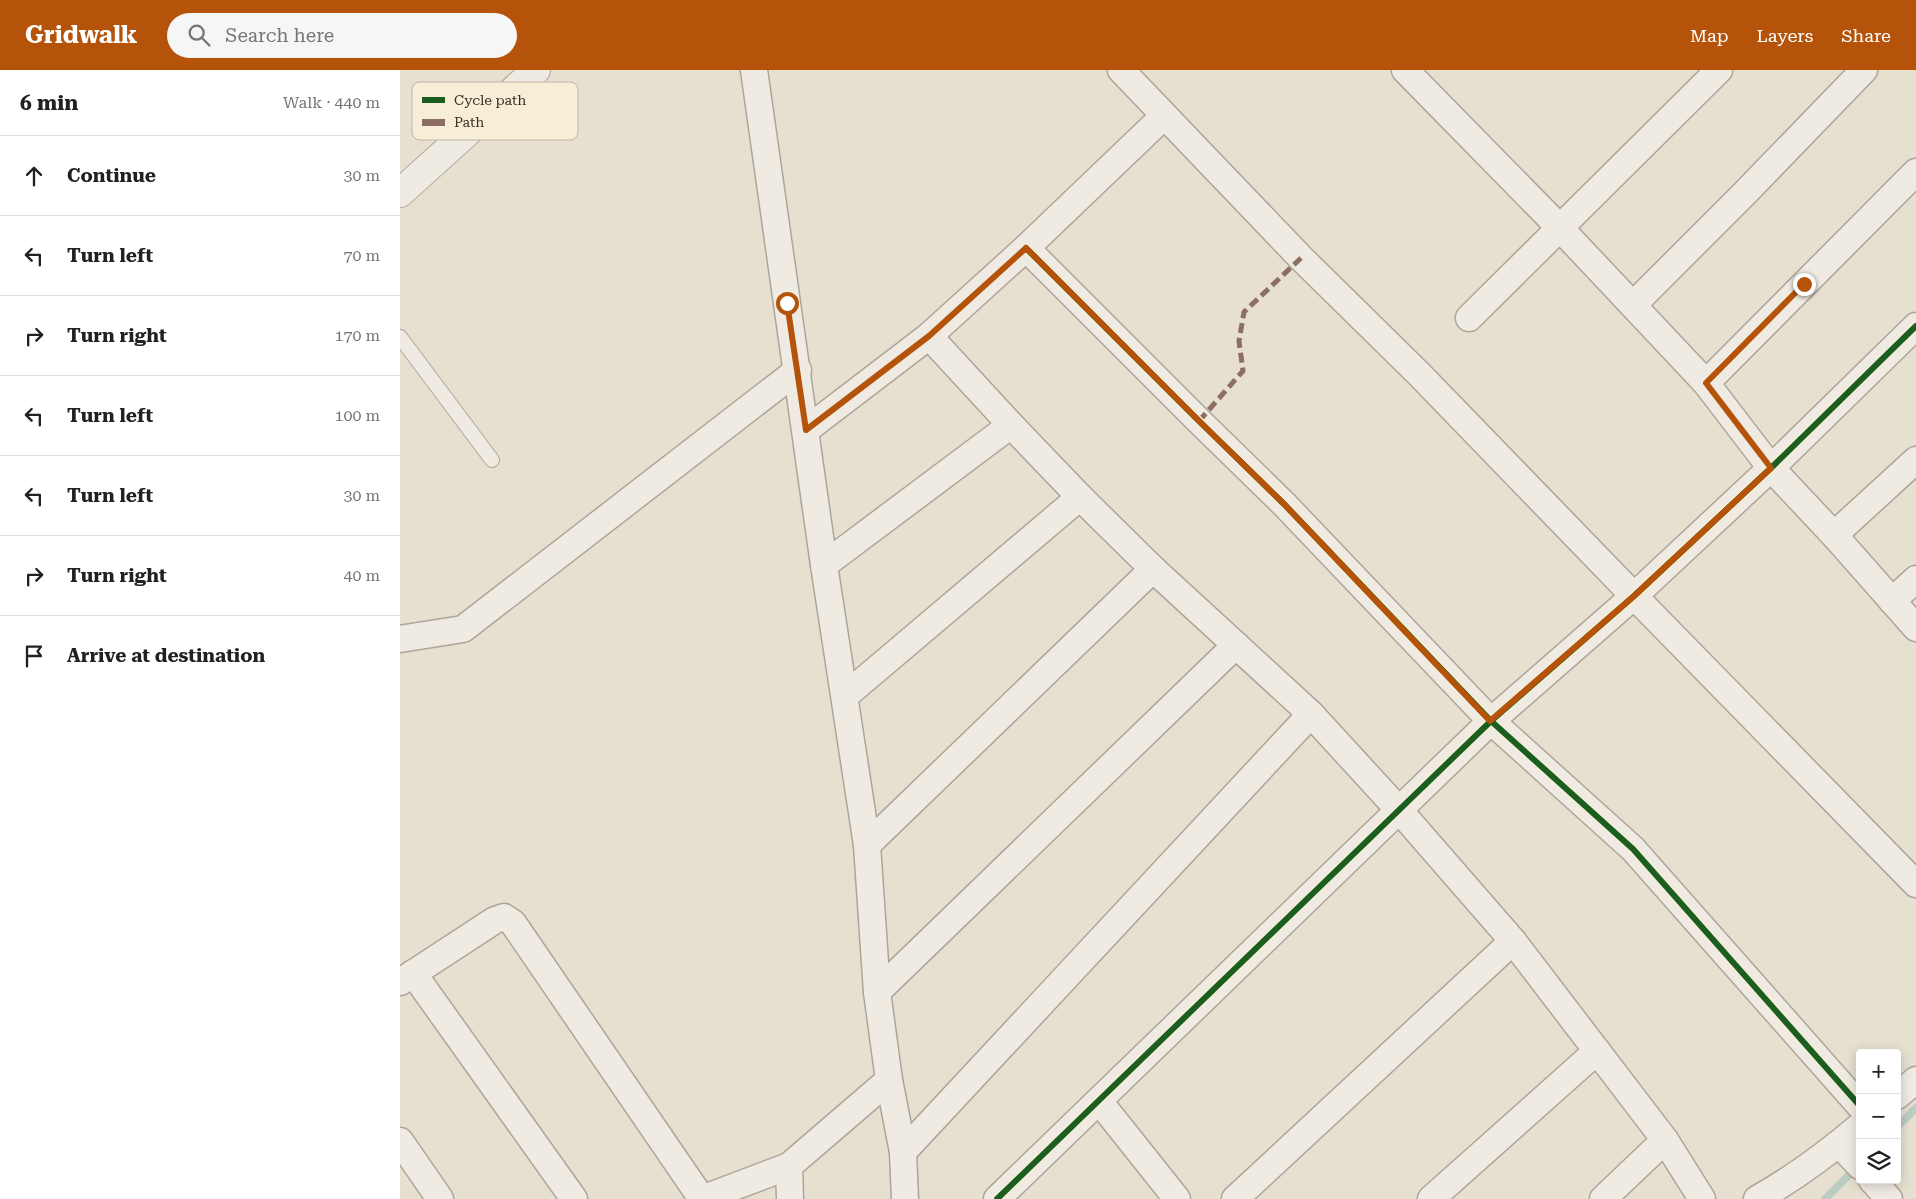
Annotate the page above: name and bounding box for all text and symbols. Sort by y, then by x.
search box [167,13,517,58]
text: Gridwalk [25,21,137,49]
icon: search [185,21,213,49]
text: Search here [225,24,334,47]
text: Map [1690,25,1729,46]
text: Layers [1757,25,1813,46]
text: Share [1841,25,1891,46]
legend [412,82,578,140]
text: 6 min [20,91,78,115]
text: Cycle path [454,92,526,108]
text: Walk · 440 m [283,93,380,112]
text: Path [454,114,484,130]
icon: ahead [20,162,48,190]
text: Continue [67,164,156,187]
text: 30 m [343,166,380,185]
icon: left [20,242,48,270]
text: Turn left [67,244,153,267]
text: 70 m [343,246,380,265]
route end [1793,273,1816,296]
route start [776,292,799,315]
icon: right [20,322,48,350]
text: Turn right [67,324,167,347]
text: 170 m [334,326,380,345]
icon: left [20,402,48,430]
text: Turn left [67,404,153,427]
text: 100 m [334,406,380,425]
icon: left [20,482,48,510]
text: Turn left [67,484,153,507]
text: 30 m [343,486,380,505]
icon: right [20,562,48,590]
text: Turn right [67,564,167,587]
text: 40 m [343,566,380,585]
icon: arrive [20,642,48,670]
text: Arrive at destination [67,644,265,667]
map controls [1856,1049,1901,1184]
button: + [1856,1049,1901,1094]
button: − [1856,1094,1901,1139]
button: layers [1856,1139,1901,1184]

